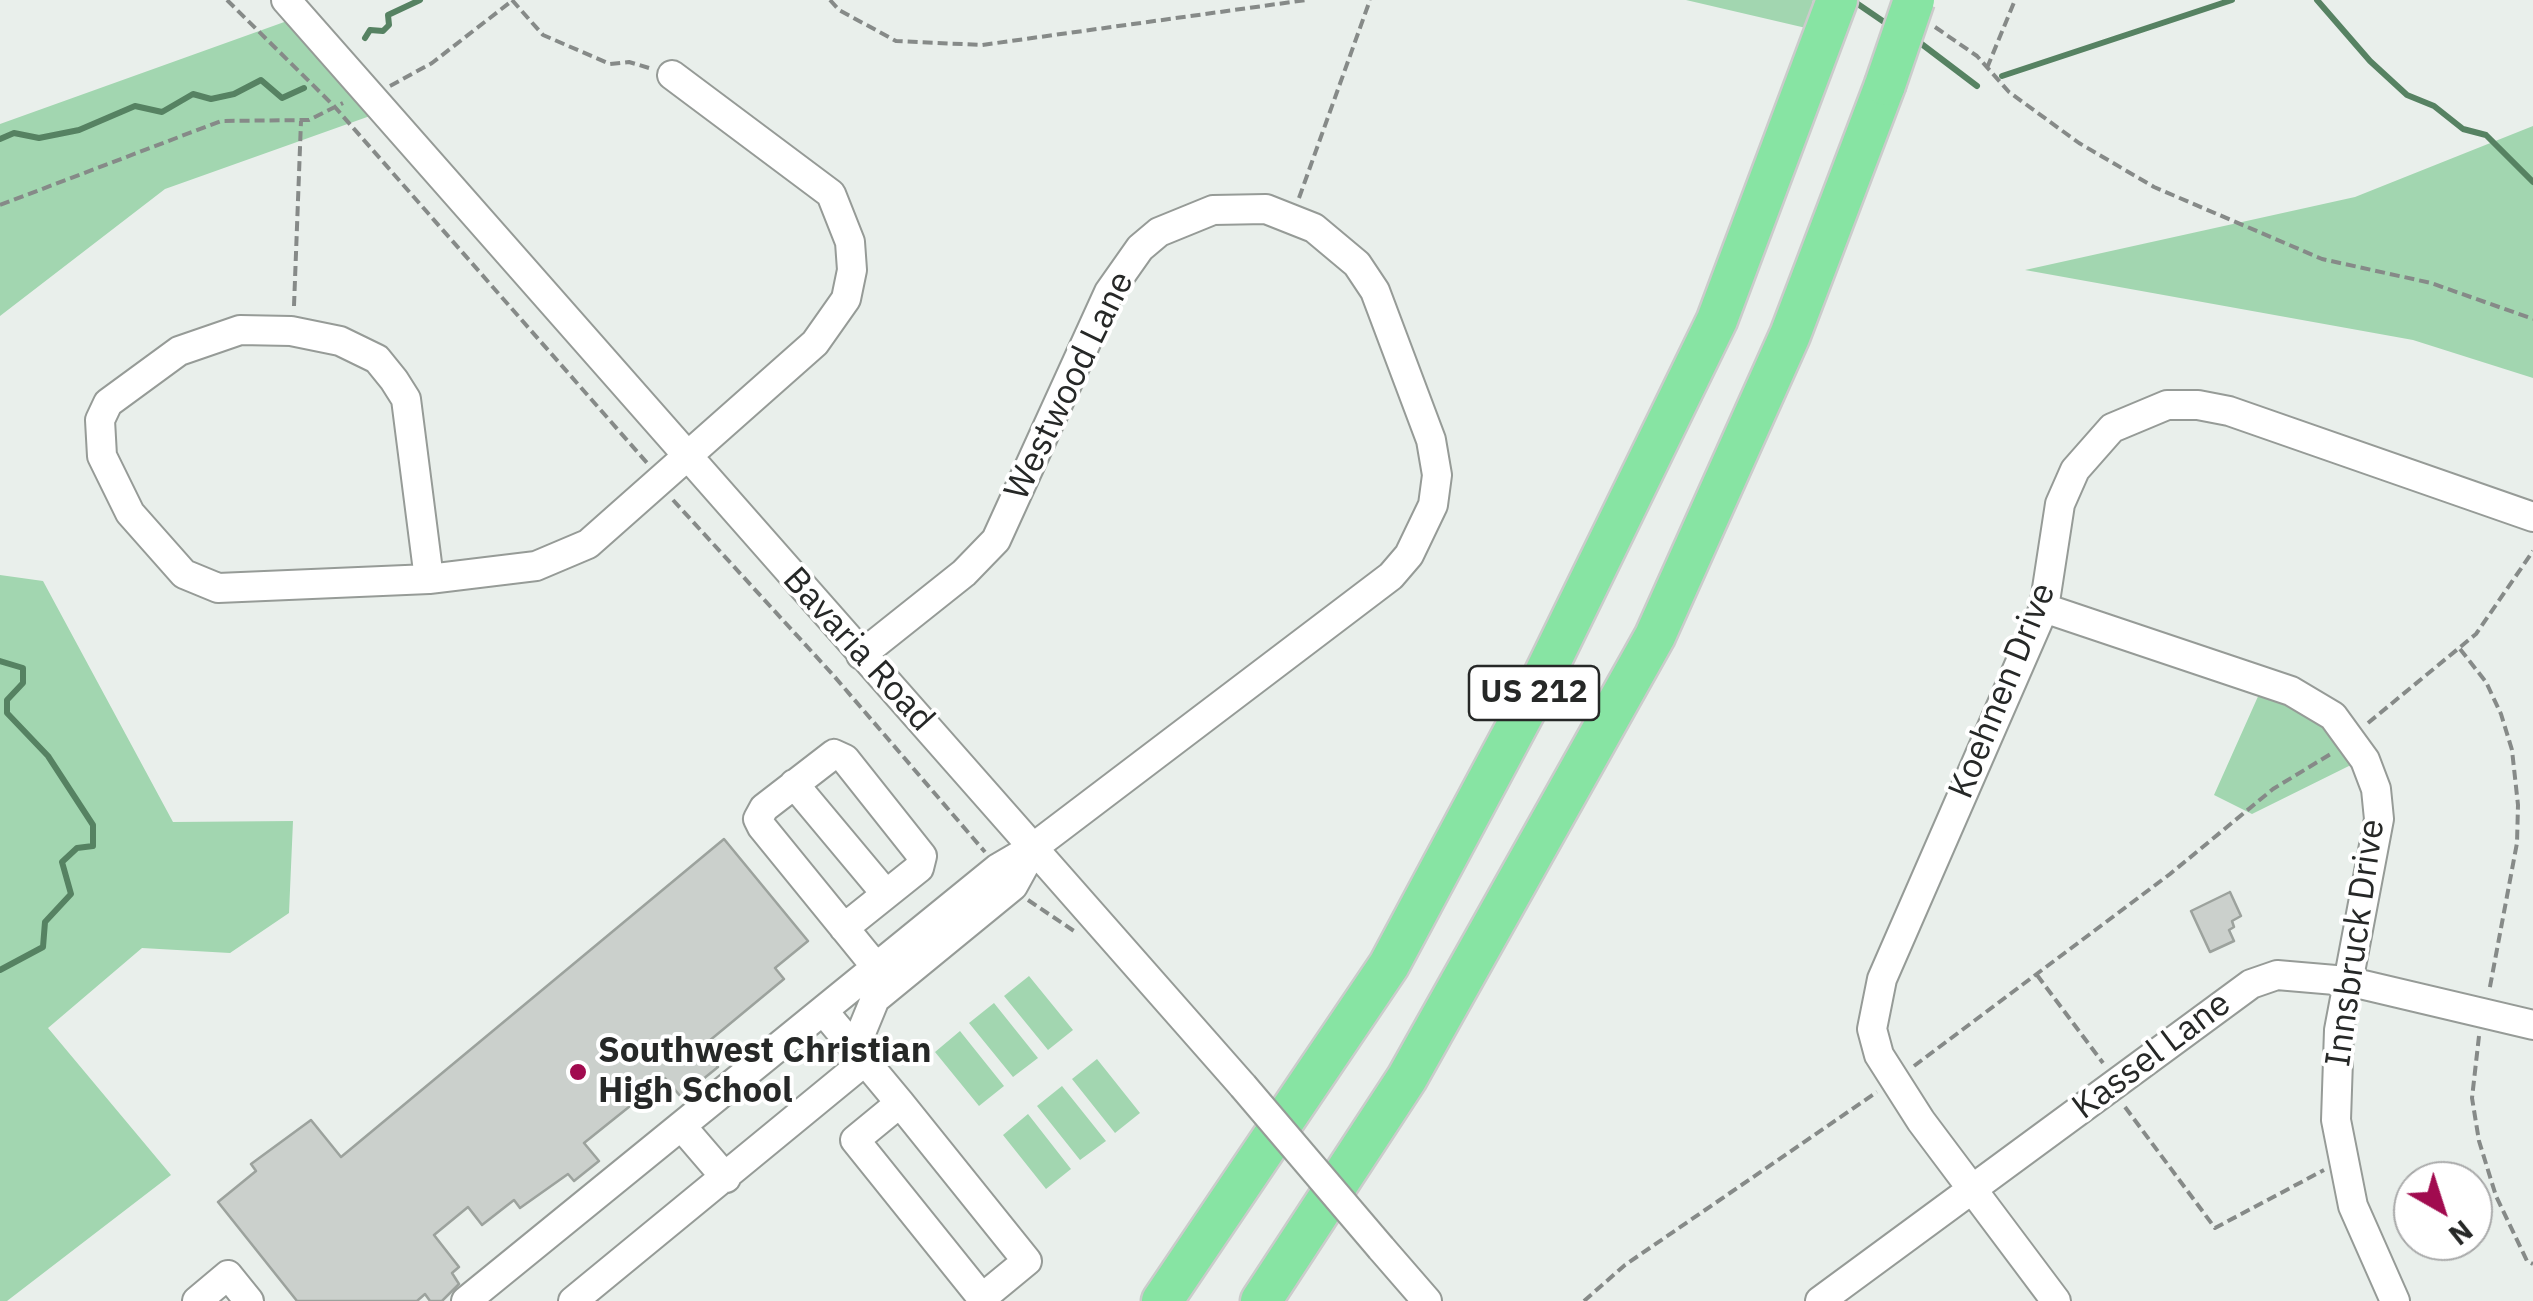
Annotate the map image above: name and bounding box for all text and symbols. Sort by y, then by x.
street label: Westwood Lane [997,265,1143,507]
street label: Bavaria Road [774,559,942,741]
street label: Koehnen Drive [1941,577,2065,805]
road number: US 212 [1469,666,1599,720]
street label: Innsbruck Drive [2318,817,2394,1069]
street label: Kassel Lane [2065,983,2239,1129]
place label: Southwest Christian High School [598,1031,932,1113]
marker: Southwest Christian High School [567,1061,589,1083]
north arrow [2393,1161,2493,1261]
text: N [2441,1212,2480,1254]

